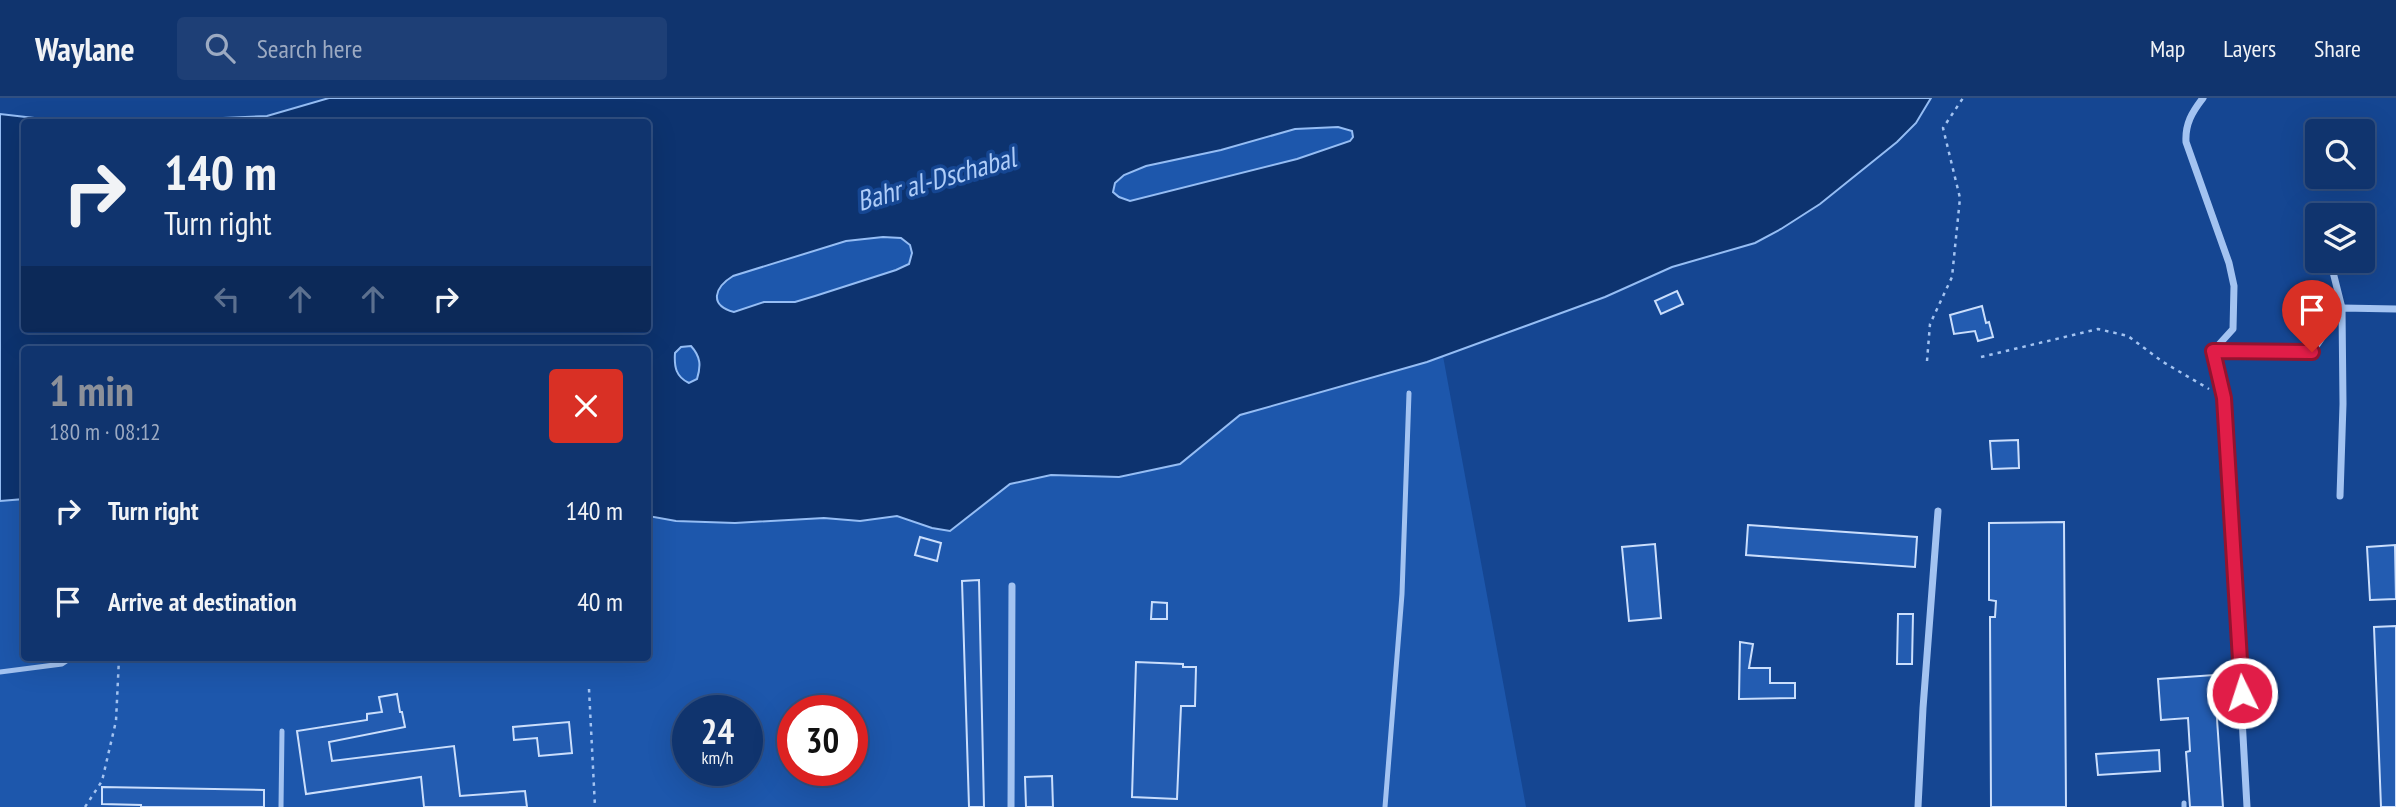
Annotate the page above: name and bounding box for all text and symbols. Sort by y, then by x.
search box [177,17,667,80]
text: Waylane [35,27,135,70]
icon: search [201,29,239,67]
text: Search here [257,32,362,65]
text: Map [2150,33,2185,64]
text: Layers [2223,33,2276,64]
text: Share [2314,33,2361,64]
map controls [2305,119,2375,273]
button: search [2305,119,2375,189]
water label: Bahr al-Dschabal [852,137,1022,219]
text: 140 m [164,140,277,204]
icon: right [49,147,140,238]
text: Turn right [164,202,272,244]
button: layers [2305,203,2375,273]
icon: left [208,280,246,318]
icon: ahead [281,280,319,318]
icon: ahead [354,280,392,318]
icon: right [427,280,465,318]
pin [2282,280,2342,352]
icon: arrive [2293,291,2331,329]
text: 1 min [49,363,134,418]
button: close [549,369,623,443]
text: 180 m · 08:12 [49,417,161,446]
icon: right [49,492,87,530]
text: Turn right [108,494,199,527]
text: 140 m [565,494,623,527]
icon: arrive [49,583,87,621]
text: Arrive at destination [108,585,297,618]
text: 40 m [577,585,623,618]
position arrow [2205,656,2279,730]
speed limit sign: 30 [777,695,868,786]
text: 24 [701,708,734,754]
text: km/h [702,746,733,769]

